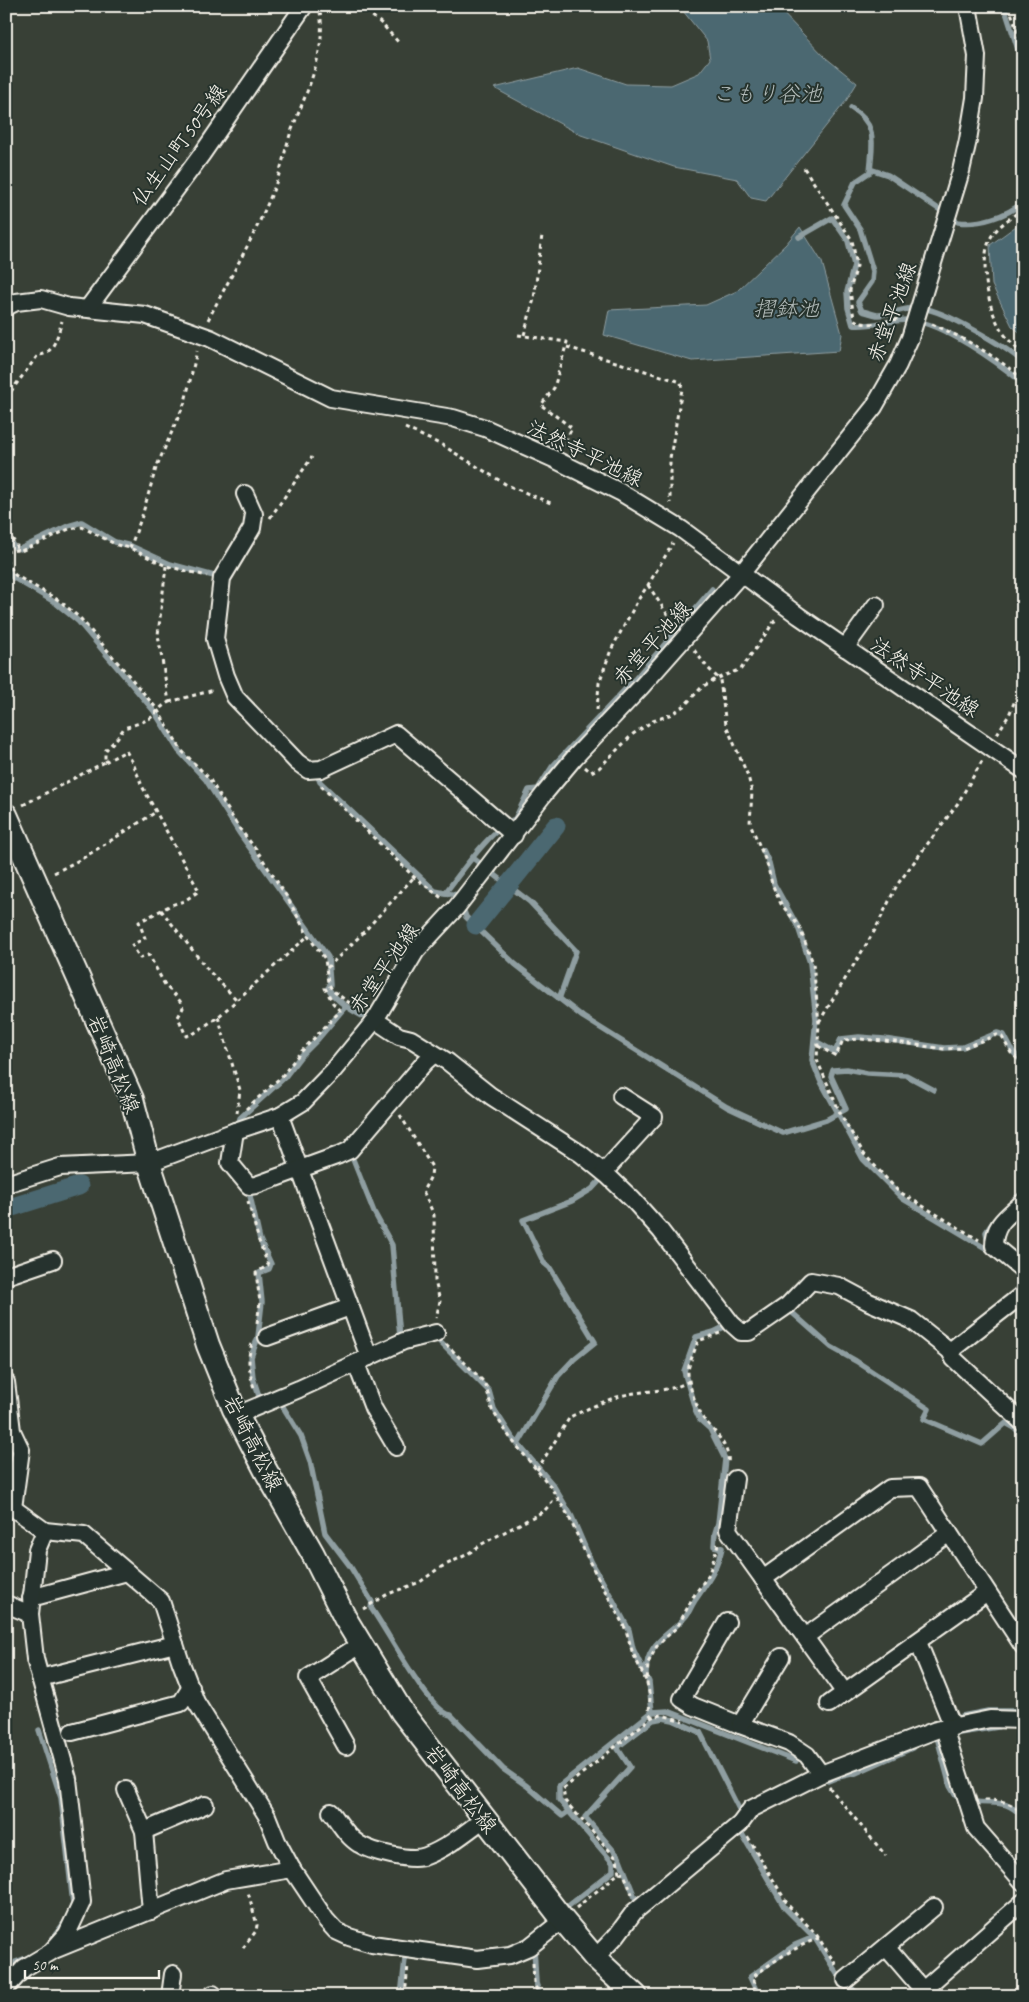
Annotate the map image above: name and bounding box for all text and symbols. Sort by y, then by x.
street label: 仏生山町50号線 [126,79,232,211]
water label: こもり谷池 [712,80,823,108]
street label: 赤堂平池線 [862,258,922,366]
water label: 摺鉢池 [753,295,820,323]
street label: 法然寺平池線 [523,414,647,492]
street label: 赤堂平池線 [607,595,697,691]
street label: 法然寺平池線 [866,631,984,723]
street label: 赤堂平池線 [343,918,425,1018]
street label: 岩崎高松線 [82,1010,146,1118]
street label: 岩崎高松線 [218,1390,288,1496]
street label: 岩崎高松線 [419,1739,503,1839]
scale bar [25,1947,159,1979]
text: 50 m [32,1956,59,1975]

